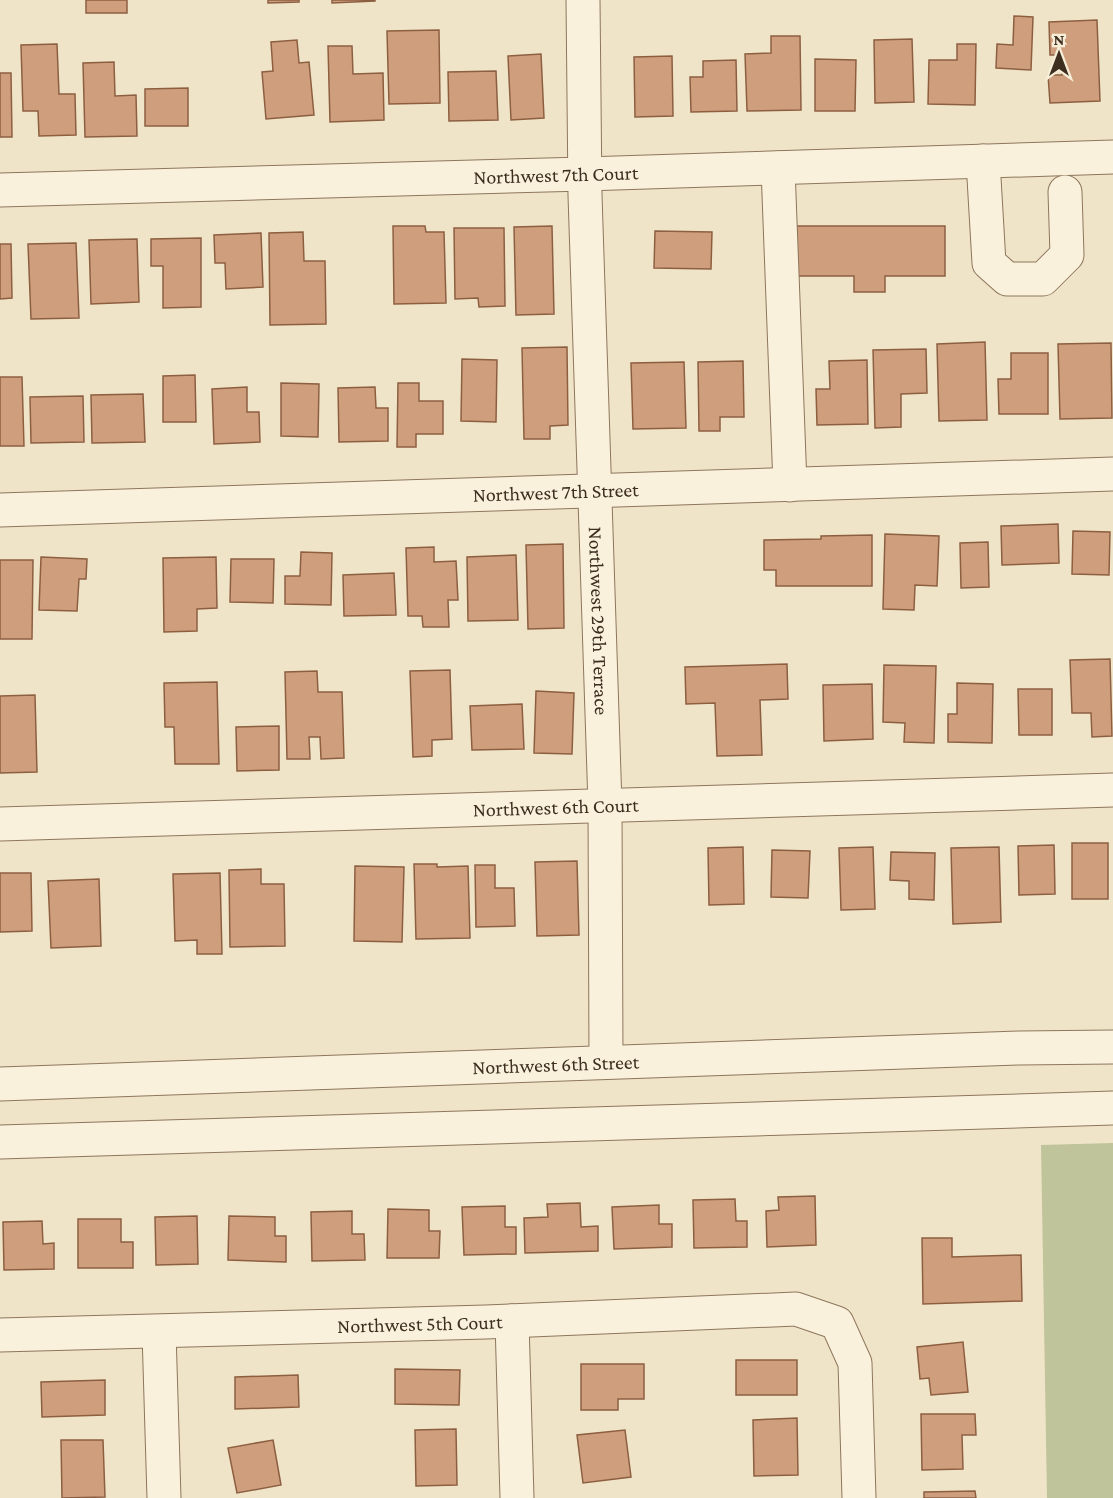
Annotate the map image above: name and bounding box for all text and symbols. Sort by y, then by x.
north arrow [1029,24,1089,84]
text: N [1054,31,1065,48]
street label: Northwest 7th Court [473,161,639,188]
street label: Northwest 7th Street [472,478,639,506]
street label: Northwest 29th Terrace [585,526,613,716]
street label: Northwest 6th Court [472,793,639,821]
street label: Northwest 6th Street [472,1050,640,1078]
street label: Northwest 5th Court [337,1310,503,1337]

